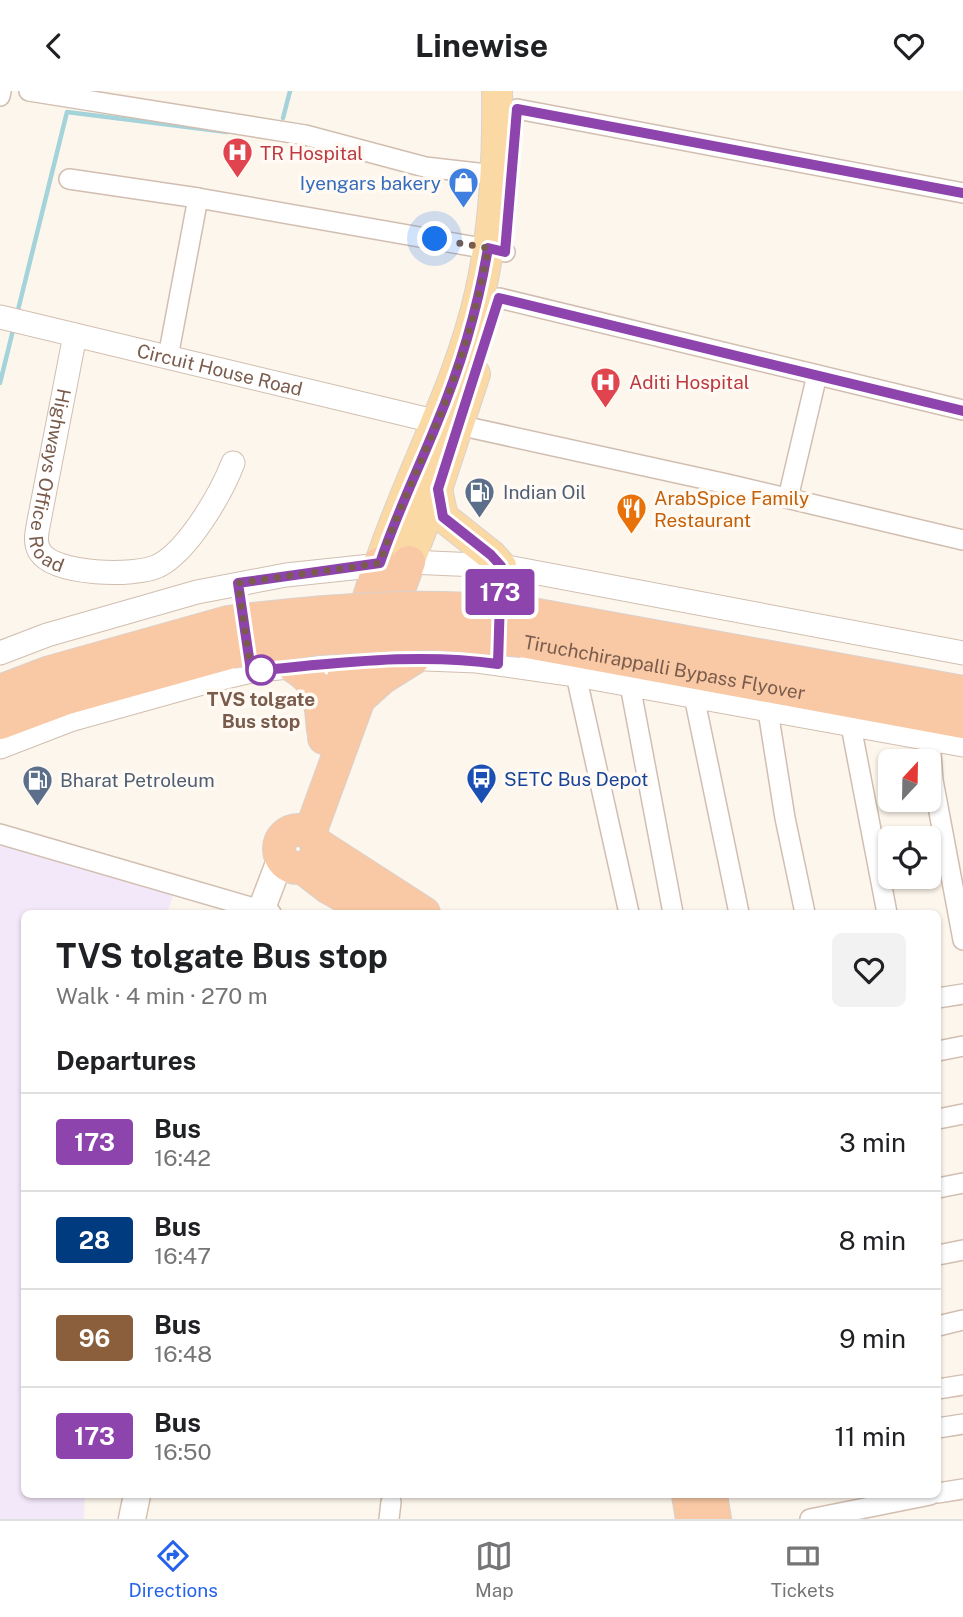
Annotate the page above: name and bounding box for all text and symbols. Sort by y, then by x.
icon: back [35,27,73,65]
text: Linewise [415,27,548,64]
icon: heart [890,27,928,65]
hospital icon: TR Hospital [220,136,254,180]
place label: TR Hospital [260,142,363,164]
shop icon: Iyengars bakery [447,166,481,210]
place label: Iyengars bakery [300,172,441,194]
your location [417,221,452,256]
street label: Circuit House Road [135,339,305,400]
hospital icon: Aditi Hospital [589,365,623,409]
place label: Aditi Hospital [629,371,749,393]
street label: Highways Office Road [55,376,85,572]
text: Highways Office Road [25,387,75,577]
fuel station icon: Indian Oil [463,475,497,519]
place label: Indian Oil [503,481,586,503]
place label: ArabSpice Family Restaurant [654,487,809,531]
restaurant icon: ArabSpice Family Restaurant [614,492,648,536]
line badge: 173 [460,569,540,615]
text: 173 [479,578,521,606]
street label: Tiruchchirappalli Bypass Flyover [522,631,807,704]
marker: TVS tolgate Bus stop [246,655,276,685]
place label: TVS tolgate Bus stop [207,688,315,732]
north arrow [878,749,942,812]
map controls [878,749,941,889]
bus stop icon: SETC Bus Depot [464,762,498,806]
fuel station icon: Bharat Petroleum [20,763,54,807]
place label: SETC Bus Depot [504,768,649,790]
place label: Bharat Petroleum [60,769,215,791]
button: locate [878,826,941,889]
button: heart [832,933,906,1007]
text: TVS tolgate Bus stop [56,937,388,975]
text: Walk · 4 min · 270 m [56,982,268,1009]
text: Departures [56,1045,196,1076]
text: Bus [154,1113,201,1144]
text: 3 min [839,1127,906,1158]
text: 173 [74,1128,115,1156]
text: 16:42 [154,1144,211,1171]
text: Bus [154,1211,201,1242]
text: 8 min [839,1225,906,1256]
text: 28 [79,1226,110,1254]
text: 16:47 [154,1242,211,1269]
text: Bus [154,1309,201,1340]
text: 9 min [839,1323,906,1354]
text: 96 [79,1324,110,1352]
text: 16:48 [154,1340,212,1367]
text: Bus [154,1407,201,1438]
text: 11 min [834,1421,906,1452]
text: 173 [74,1422,115,1450]
text: 16:50 [154,1438,212,1465]
tab: Directions [129,1537,218,1601]
tab: Map [475,1537,514,1601]
tab: Tickets [771,1537,834,1601]

